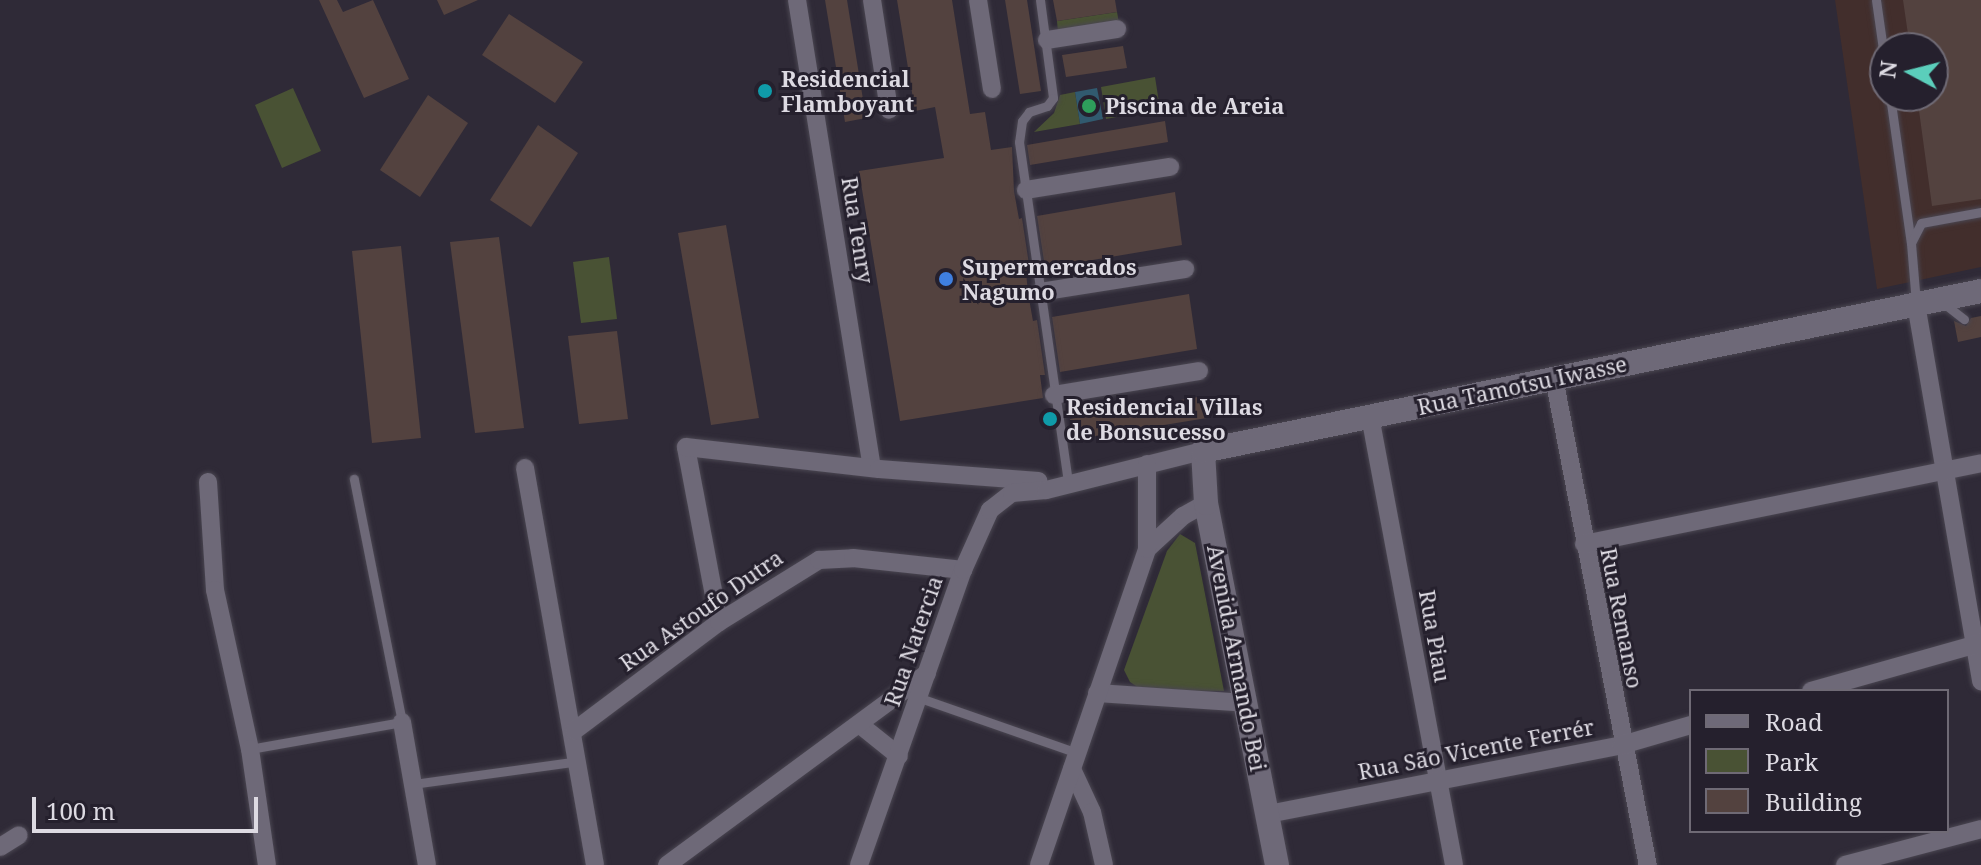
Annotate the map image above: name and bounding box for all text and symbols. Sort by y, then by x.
north arrow [1869,32,1949,112]
text: N [1871,59,1903,80]
place label: Residencial Flamboyant [781,65,914,116]
marker: Residencial Flamboyant [756,82,774,100]
place label: Piscina de Areia [1105,93,1284,119]
marker: Piscina de Areia [1080,97,1098,115]
street label: Rua Tenry [837,175,879,285]
place label: Supermercados Nagumo [962,253,1137,304]
marker: Supermercados Nagumo [937,270,955,288]
street label: Rua Tamotsu Iwasse [1415,350,1629,420]
place label: Residencial Villas de Bonsucesso [1066,393,1262,444]
marker: Residencial Villas de Bonsucesso [1041,410,1059,428]
street label: Avenida Armando Bei [1202,543,1272,773]
street label: Rua Astoufo Dutra [614,544,788,676]
street label: Rua Remanso [1595,545,1649,691]
street label: Rua Natercia [878,572,948,710]
street label: Rua Piau [1414,588,1456,684]
legend [1689,689,1949,833]
text: Road [1765,705,1823,738]
street label: Rua São Vicente Ferrér [1356,713,1596,785]
text: Park [1765,745,1818,778]
scale bar [36,781,262,831]
text: Building [1765,785,1862,818]
text: 100 m [46,794,115,827]

